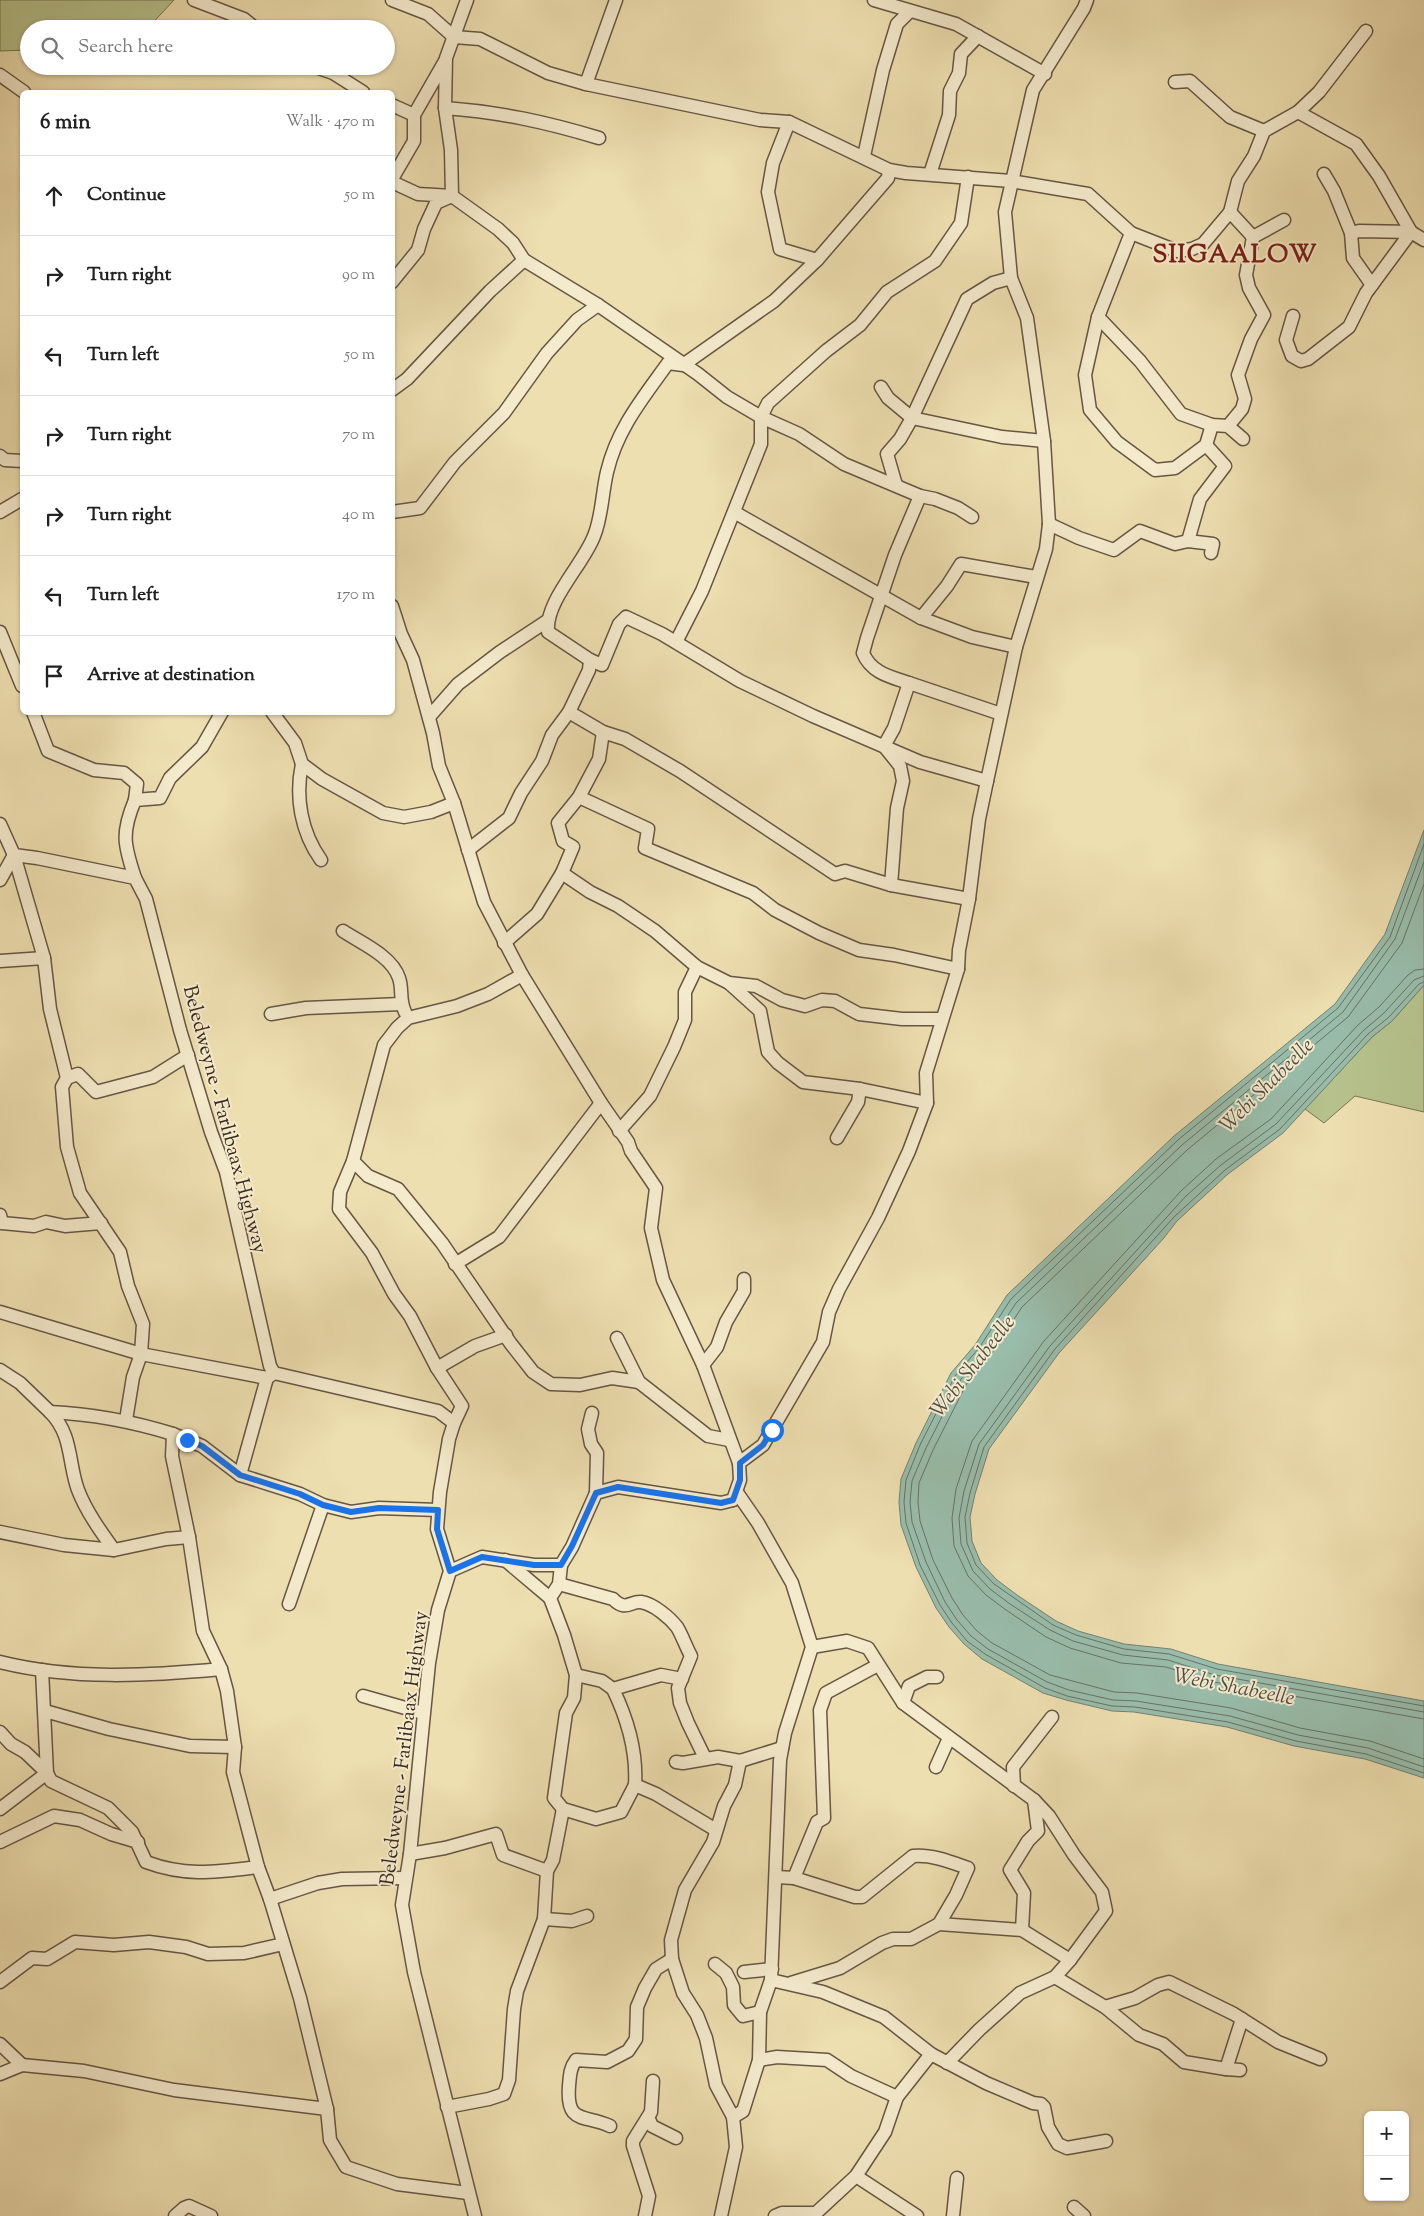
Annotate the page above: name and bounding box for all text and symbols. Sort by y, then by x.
search box [20,20,395,75]
icon: search [38,34,66,62]
text: Search here [78,34,173,61]
text: 6 min [40,108,91,138]
text: Walk · 470 m [286,111,375,134]
icon: ahead [40,182,68,210]
text: Continue [87,182,166,209]
text: 50 m [344,184,375,207]
district label: SIIGAALOW [1153,238,1317,274]
icon: right [40,262,68,290]
text: Turn right [87,262,171,289]
text: 90 m [342,264,375,287]
icon: left [40,342,68,370]
text: Turn left [87,342,159,369]
text: 50 m [344,344,375,367]
icon: right [40,422,68,450]
text: Turn right [87,422,171,449]
text: 70 m [342,424,375,447]
icon: right [40,502,68,530]
text: Turn right [87,502,171,529]
text: 40 m [342,504,375,527]
icon: left [40,582,68,610]
text: Turn left [87,582,159,609]
text: 170 m [337,584,375,607]
icon: arrive [40,662,68,690]
text: Arrive at destination [87,662,255,689]
street label: Beledweyne - Farlibaax Highway [174,982,273,1257]
water label: Webi Shabeelle [1213,1032,1322,1141]
water label: Webi Shabeelle [924,1309,1023,1425]
route start [761,1419,784,1442]
route end [176,1429,199,1452]
street label: Beledweyne - Farlibaax Highway [374,1609,437,1887]
water label: Webi Shabeelle [1170,1661,1297,1714]
map controls [1364,2111,1409,2201]
button: + [1364,2111,1409,2156]
button: − [1364,2156,1409,2201]

